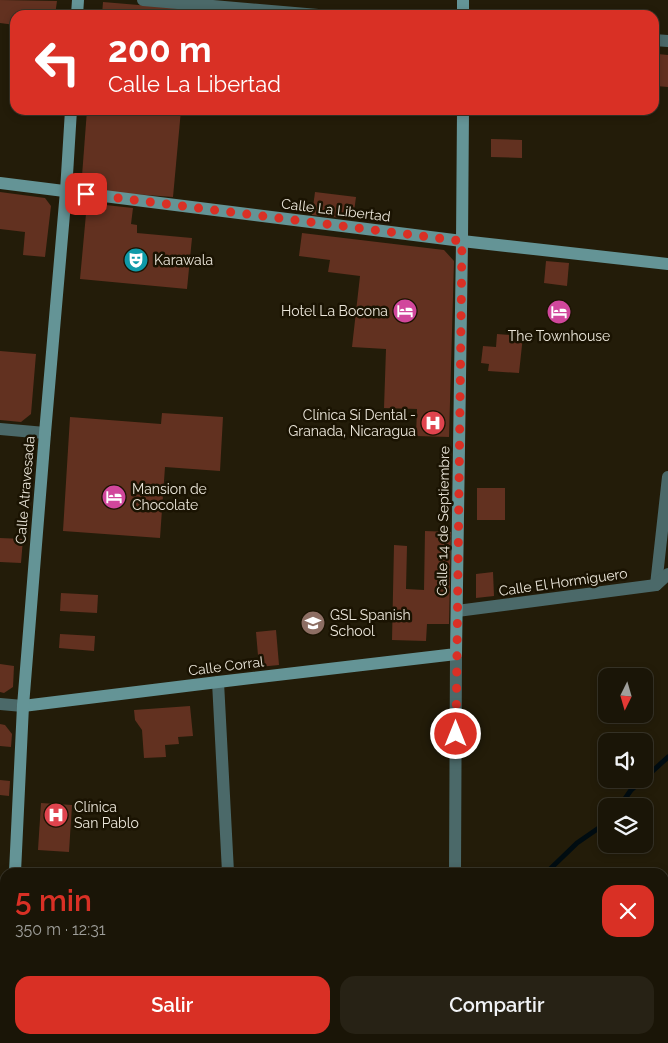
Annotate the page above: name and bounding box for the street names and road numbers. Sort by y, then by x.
street label: Calle La Libertad [280,195,392,225]
street label: Calle Atravesada [12,435,38,545]
street label: Calle 14 de Septiembre [434,446,452,596]
street label: Calle El Hormiguero [498,565,628,599]
street label: Calle Corral [187,653,265,679]

